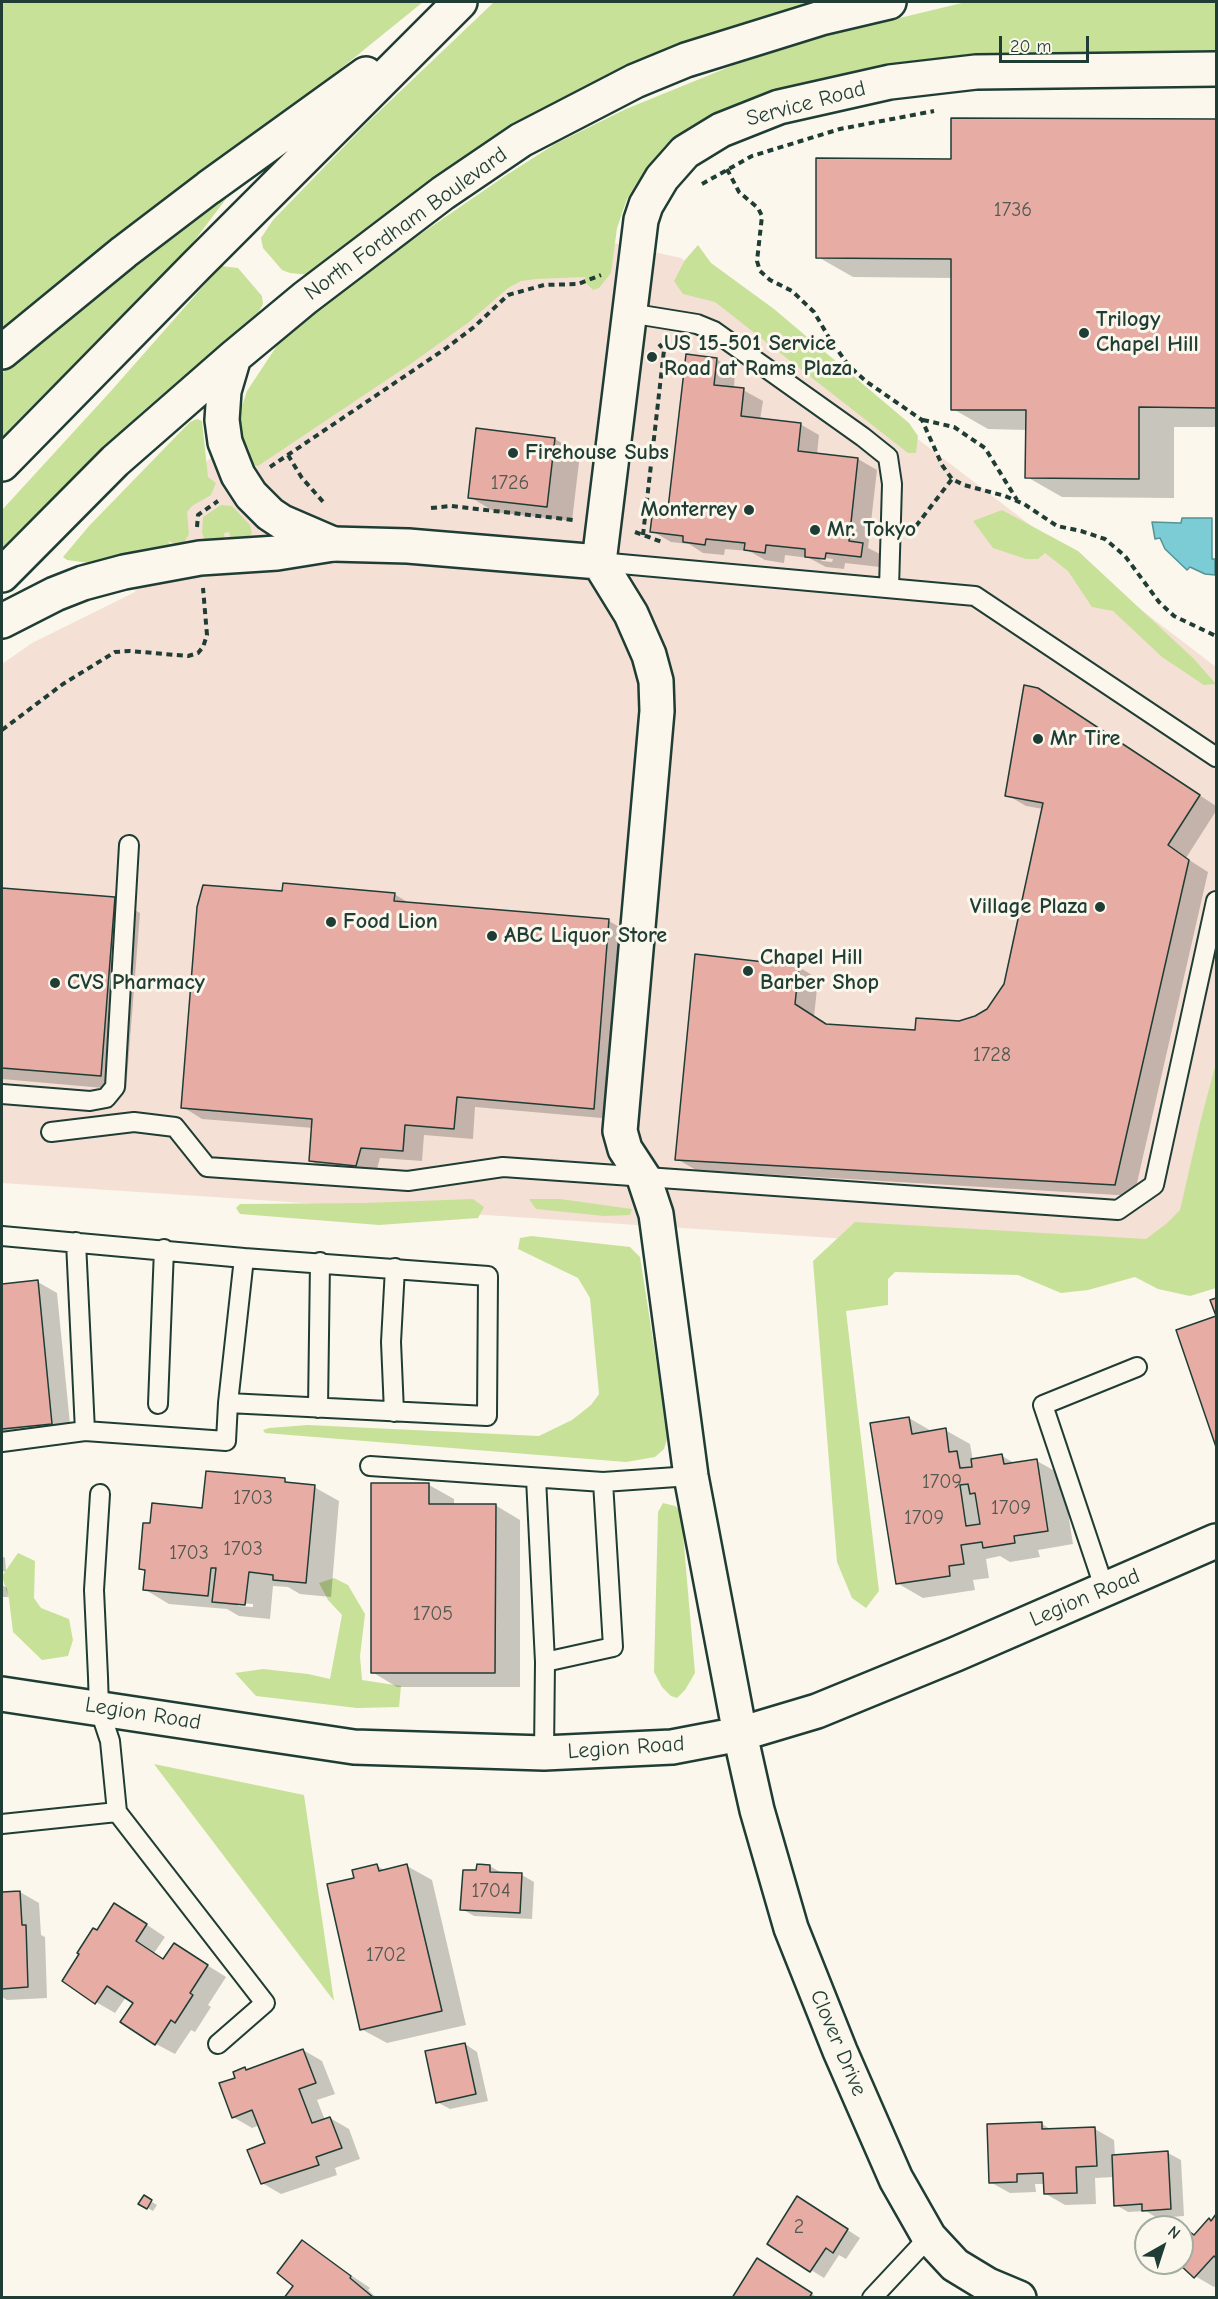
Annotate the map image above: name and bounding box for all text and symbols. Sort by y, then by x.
scale bar [1002,24,1092,62]
text: 20 m [1010,36,1051,57]
street label: Service Road [743,75,869,133]
street label: North Fordham Boulevard [300,142,512,306]
house number: 1736 [994,198,1032,222]
place label: Trilogy Chapel Hill [1096,307,1199,358]
marker: Trilogy Chapel Hill [1077,326,1091,340]
place label: US 15-501 Service Road at Rams Plaza [664,331,852,382]
marker: US 15-501 Service Road at Rams Plaza [645,350,659,364]
place label: Firehouse Subs [525,440,669,466]
marker: Firehouse Subs [506,446,520,460]
house number: 1726 [491,471,529,495]
place label: Monterrey [641,497,737,523]
marker: Monterrey [742,503,756,517]
place label: Mr. Tokyo [827,517,916,543]
marker: Mr. Tokyo [808,523,822,537]
place label: Mr Tire [1050,726,1120,752]
marker: Mr Tire [1031,732,1045,746]
place label: Village Plaza [970,894,1088,920]
marker: Village Plaza [1093,900,1107,914]
place label: Food Lion [343,909,438,935]
marker: Food Lion [324,915,338,929]
place label: ABC Liquor Store [504,923,667,949]
marker: ABC Liquor Store [485,929,499,943]
place label: Chapel Hill Barber Shop [760,945,879,996]
marker: Chapel Hill Barber Shop [741,964,755,978]
place label: CVS Pharmacy [67,970,205,996]
marker: CVS Pharmacy [48,976,62,990]
house number: 1728 [973,1043,1011,1067]
house number: 1709 [922,1470,962,1494]
house number: 1703 [233,1486,273,1510]
house number: 1709 [991,1496,1031,1520]
house number: 1709 [904,1506,944,1530]
house number: 1703 [223,1537,263,1561]
house number: 1703 [169,1541,209,1565]
street label: Legion Road [1026,1563,1144,1633]
house number: 1705 [413,1602,453,1626]
street label: Legion Road [83,1692,203,1736]
street label: Legion Road [567,1731,685,1765]
house number: 1704 [471,1879,511,1903]
house number: 1702 [366,1943,406,1967]
street label: Clover Drive [804,1986,872,2100]
house number: 2 [794,2215,804,2239]
north arrow [1134,2215,1194,2275]
text: N [1164,2222,1184,2243]

